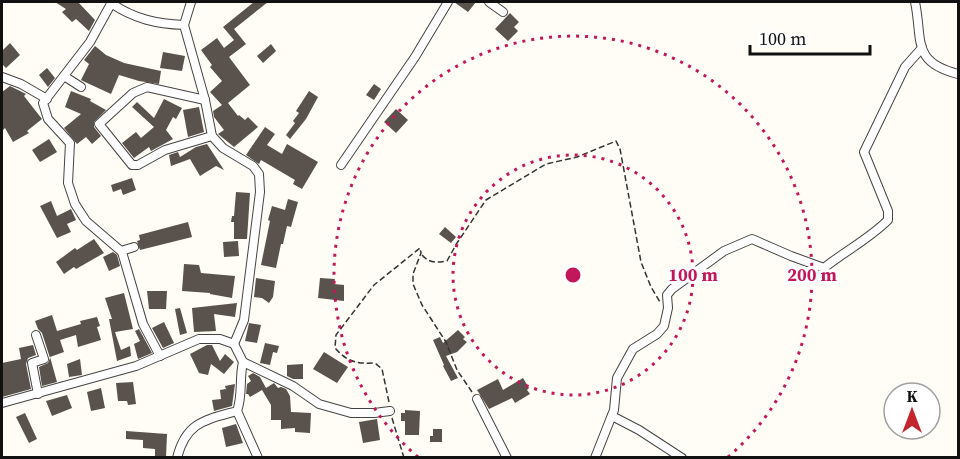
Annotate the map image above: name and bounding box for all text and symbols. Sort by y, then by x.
scale bar [750,18,870,56]
text: 100 m [759,26,806,51]
text: 100 m [668,262,718,287]
text: 200 m [787,262,837,287]
centre of rings [563,265,583,285]
north arrow [882,381,942,441]
text: K [906,385,918,407]

